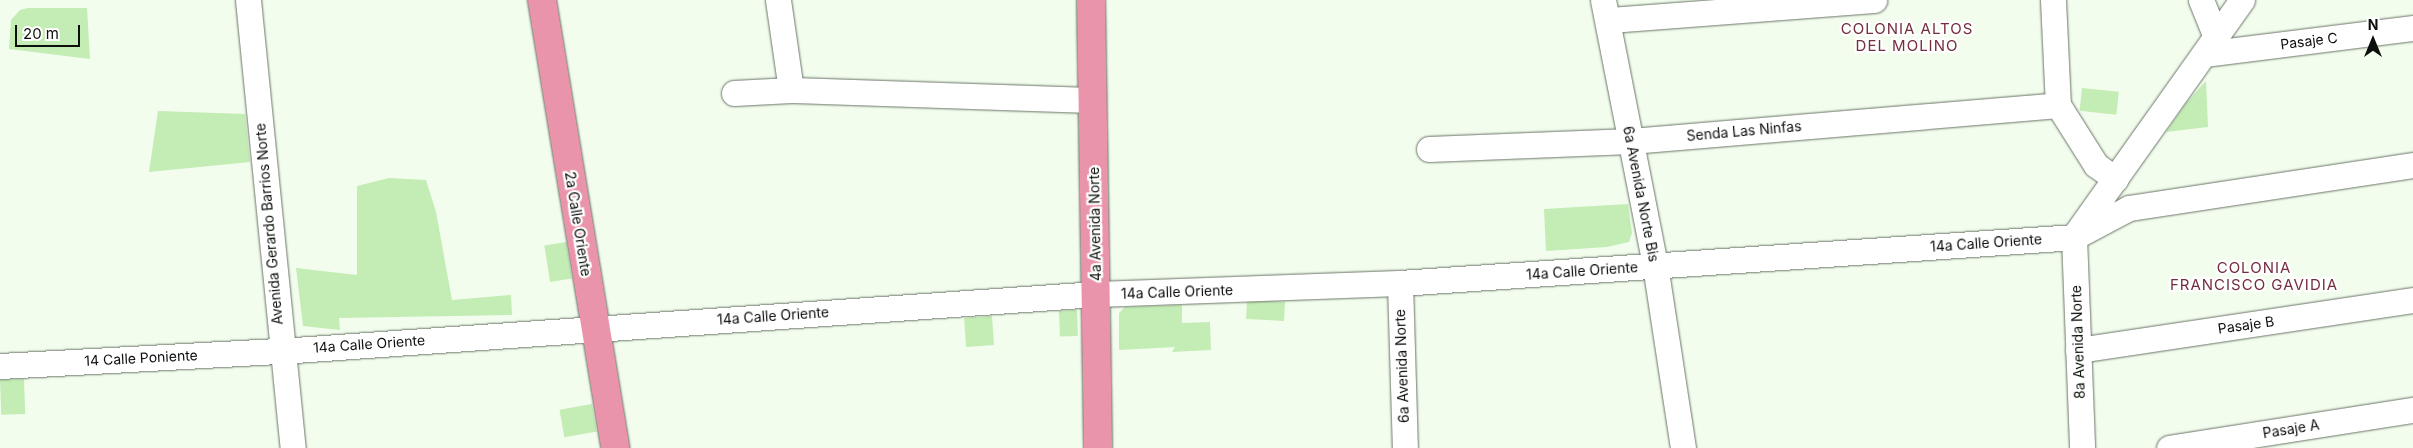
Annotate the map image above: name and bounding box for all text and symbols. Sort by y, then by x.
scale bar [18,15,82,47]
north arrow [2348,15,2398,65]
text: N [2368,16,2378,33]
district label: COLONIA ALTOS DEL MOLINO [1839,19,1975,54]
text: 20 m [23,24,59,43]
street label: Pasaje C [2279,29,2339,53]
street label: Senda Las Ninfas [1686,118,1802,144]
street label: Avenida Gerardo Barrios Norte [252,122,286,326]
street label: 6a Avenida Norte Bis [1620,125,1662,263]
street label: 4a Avenida Norte [1086,167,1104,281]
street label: 2a Calle Oriente [561,170,595,278]
street label: 14a Calle Oriente [1929,231,2043,255]
district label: COLONIA FRANCISCO GAVIDIA [2168,258,2340,293]
street label: 14a Calle Oriente [1525,259,1639,283]
street label: 14a Calle Oriente [1121,282,1233,302]
street label: 8a Avenida Norte [2068,285,2088,399]
street label: 14a Calle Oriente [716,304,830,328]
street label: 6a Avenida Norte [1392,309,1412,423]
street label: Pasaje B [2217,313,2275,337]
street label: 14a Calle Oriente [312,332,426,356]
street label: 14 Calle Poniente [84,347,198,369]
street label: Pasaje A [2261,416,2321,442]

